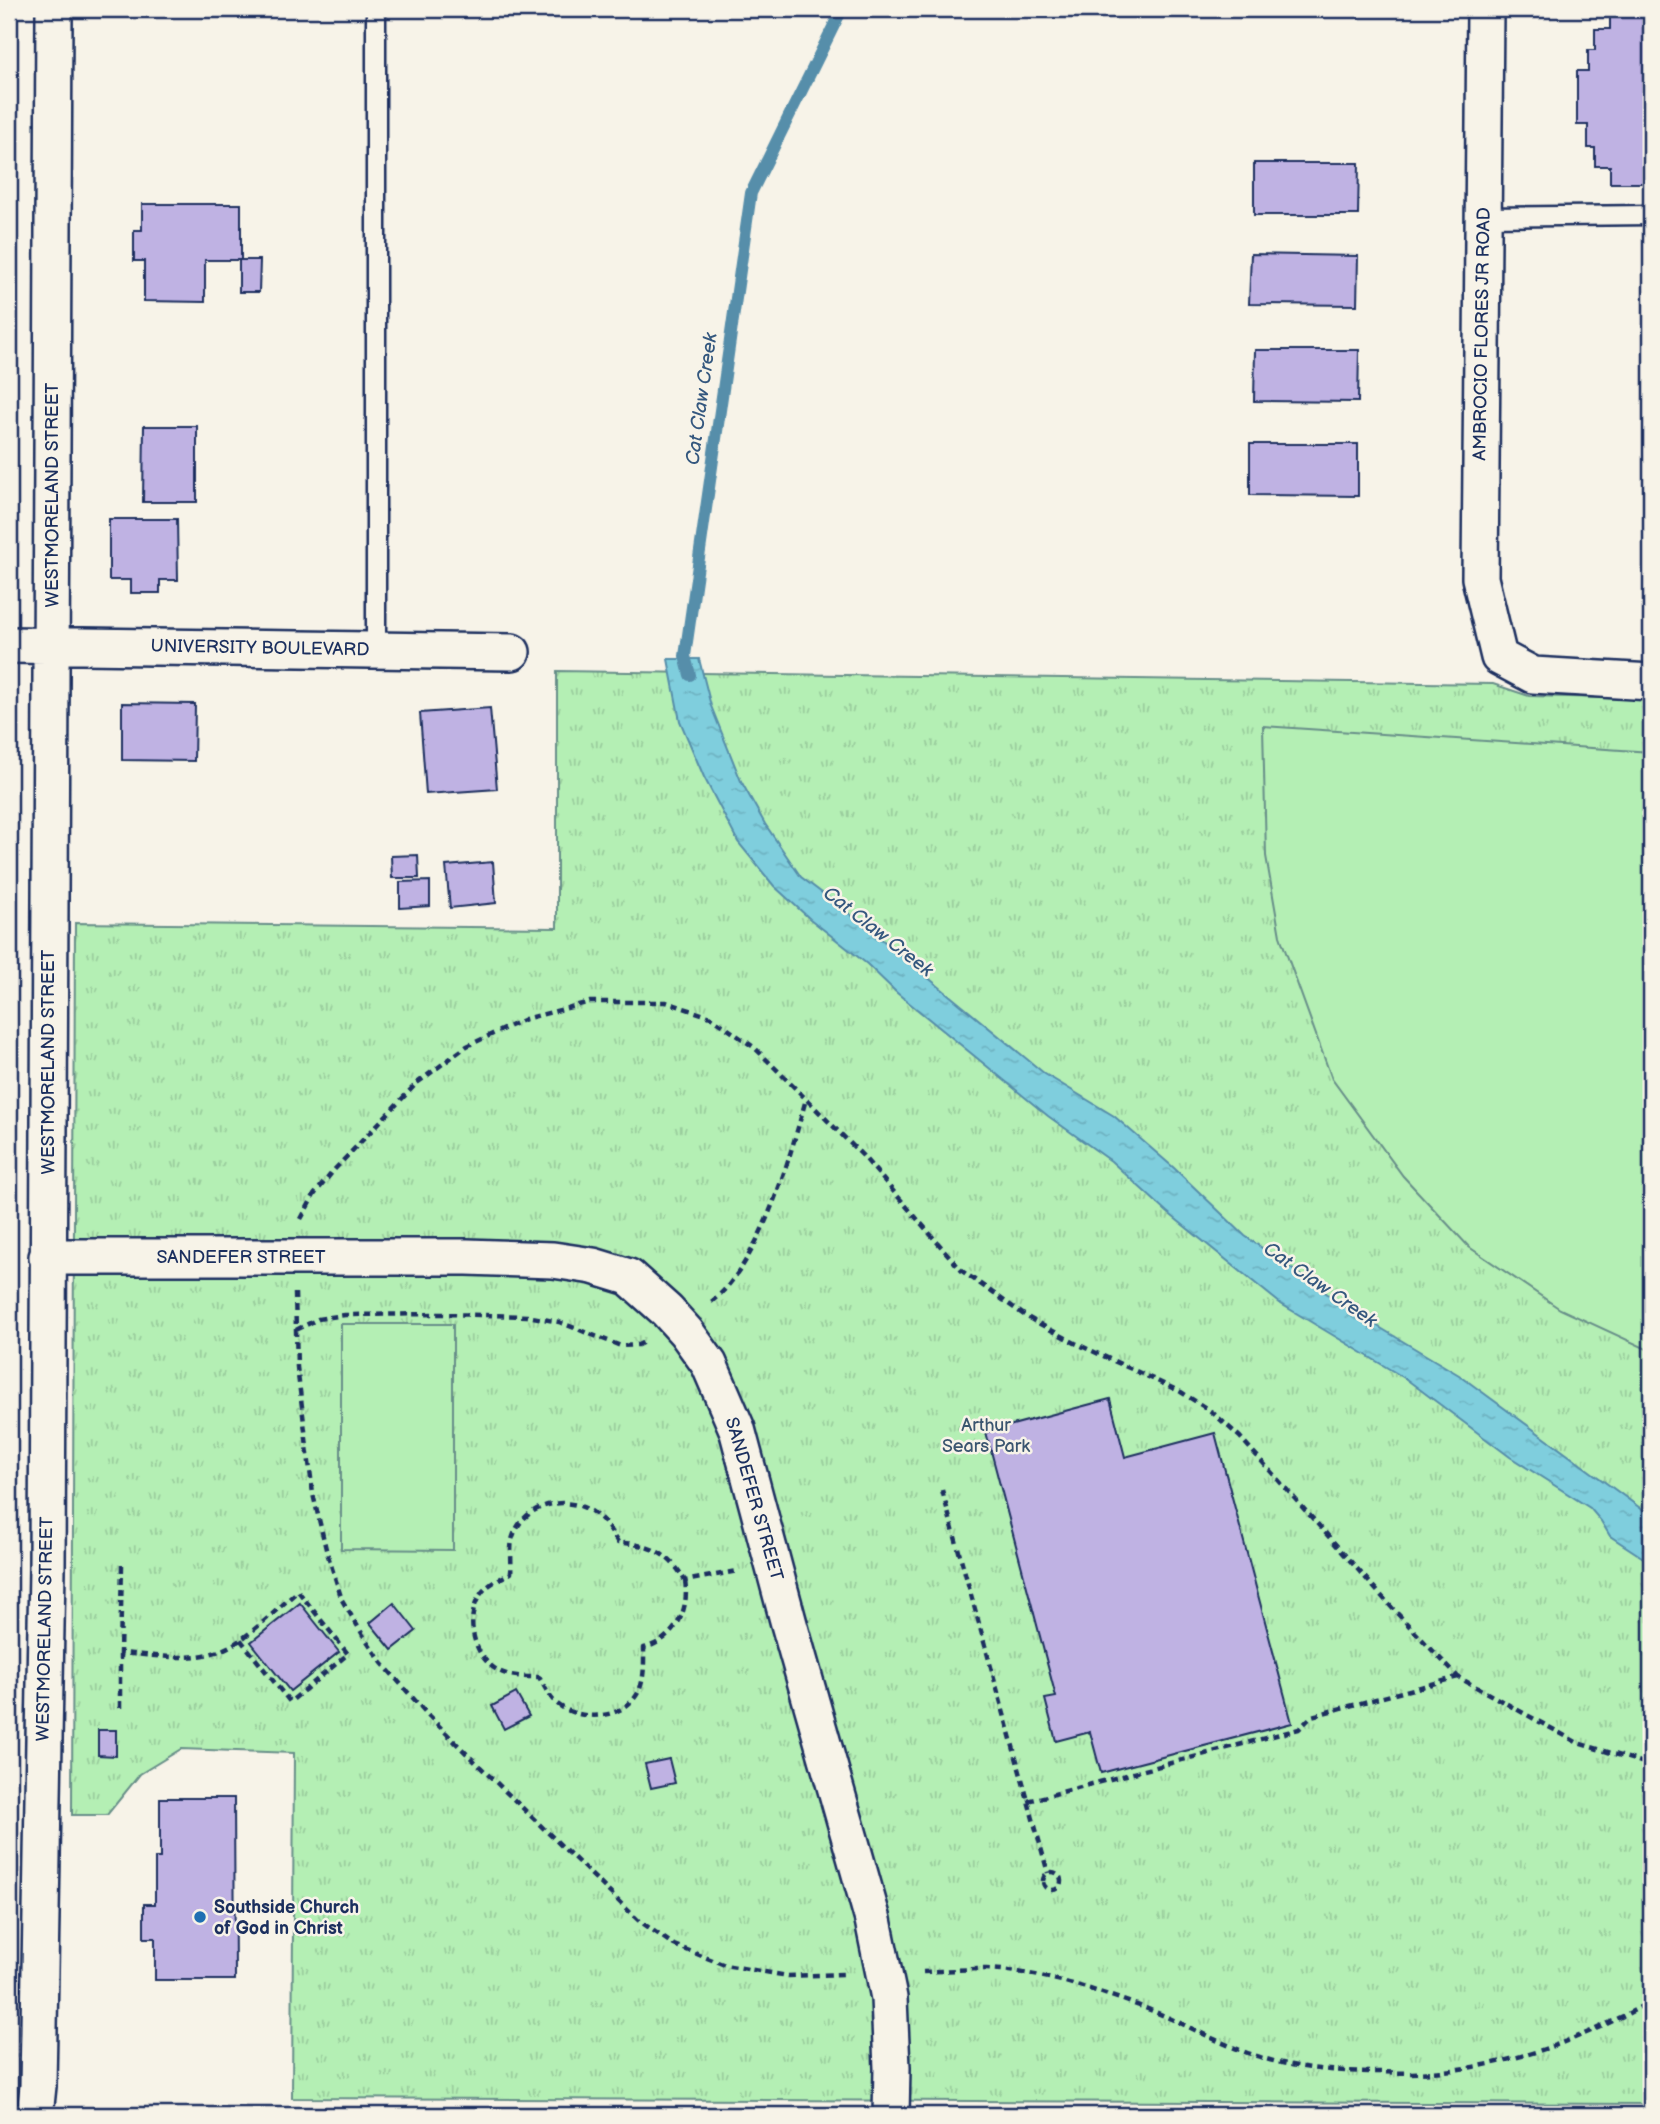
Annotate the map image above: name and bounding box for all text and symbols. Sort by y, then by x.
street label: AMBROCIO FLORES JR ROAD [1469,207,1495,461]
water label: Cat Claw Creek [681,331,723,467]
street label: WESTMORELAND STREET [42,382,63,607]
street label: UNIVERSITY BOULEVARD [150,636,370,660]
water label: Cat Claw Creek [818,882,938,983]
street label: WESTMORELAND STREET [38,949,59,1174]
water label: Cat Claw Creek [1259,1237,1382,1333]
street label: SANDEFER STREET [156,1247,326,1268]
street label: SANDEFER STREET [721,1415,787,1583]
park label: Arthur Sears Park [942,1415,1030,1457]
street label: WESTMORELAND STREET [33,1516,57,1742]
place label: Southside Church of God in Christ [214,1897,359,1939]
marker: Southside Church of God in Christ [192,1909,208,1925]

